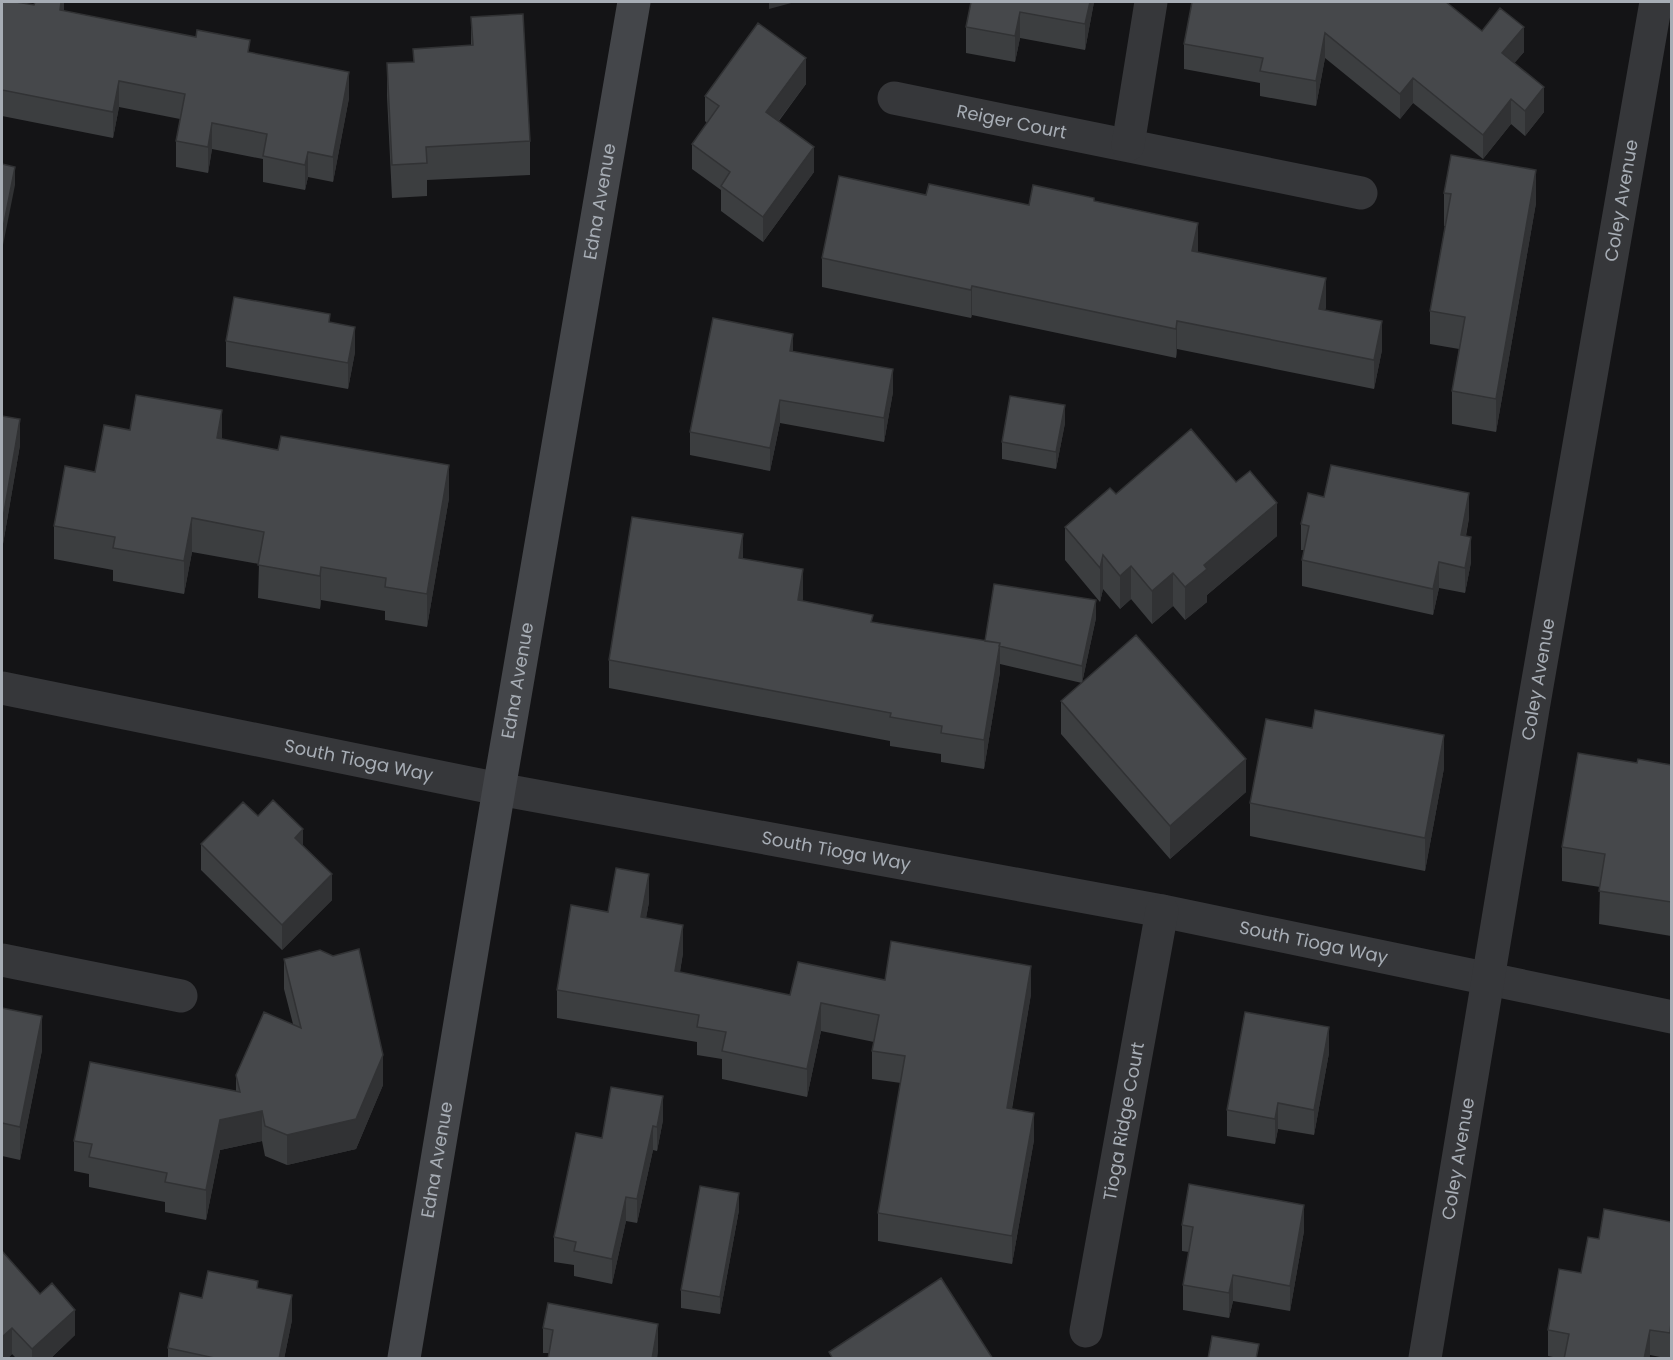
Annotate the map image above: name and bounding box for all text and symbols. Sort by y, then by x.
street label: Reiger Court [954,98,1069,145]
street label: Coley Avenue [1598,137,1644,264]
street label: Edna Avenue [577,141,622,261]
street label: Coley Avenue [1515,616,1561,742]
street label: Edna Avenue [495,620,539,740]
street label: South Tioga Way [282,733,435,787]
street label: South Tioga Way [760,825,913,877]
street label: South Tioga Way [1237,914,1390,970]
street label: Tioga Ridge Court [1097,1040,1150,1203]
street label: Coley Avenue [1435,1096,1480,1222]
street label: Edna Avenue [415,1100,459,1220]

